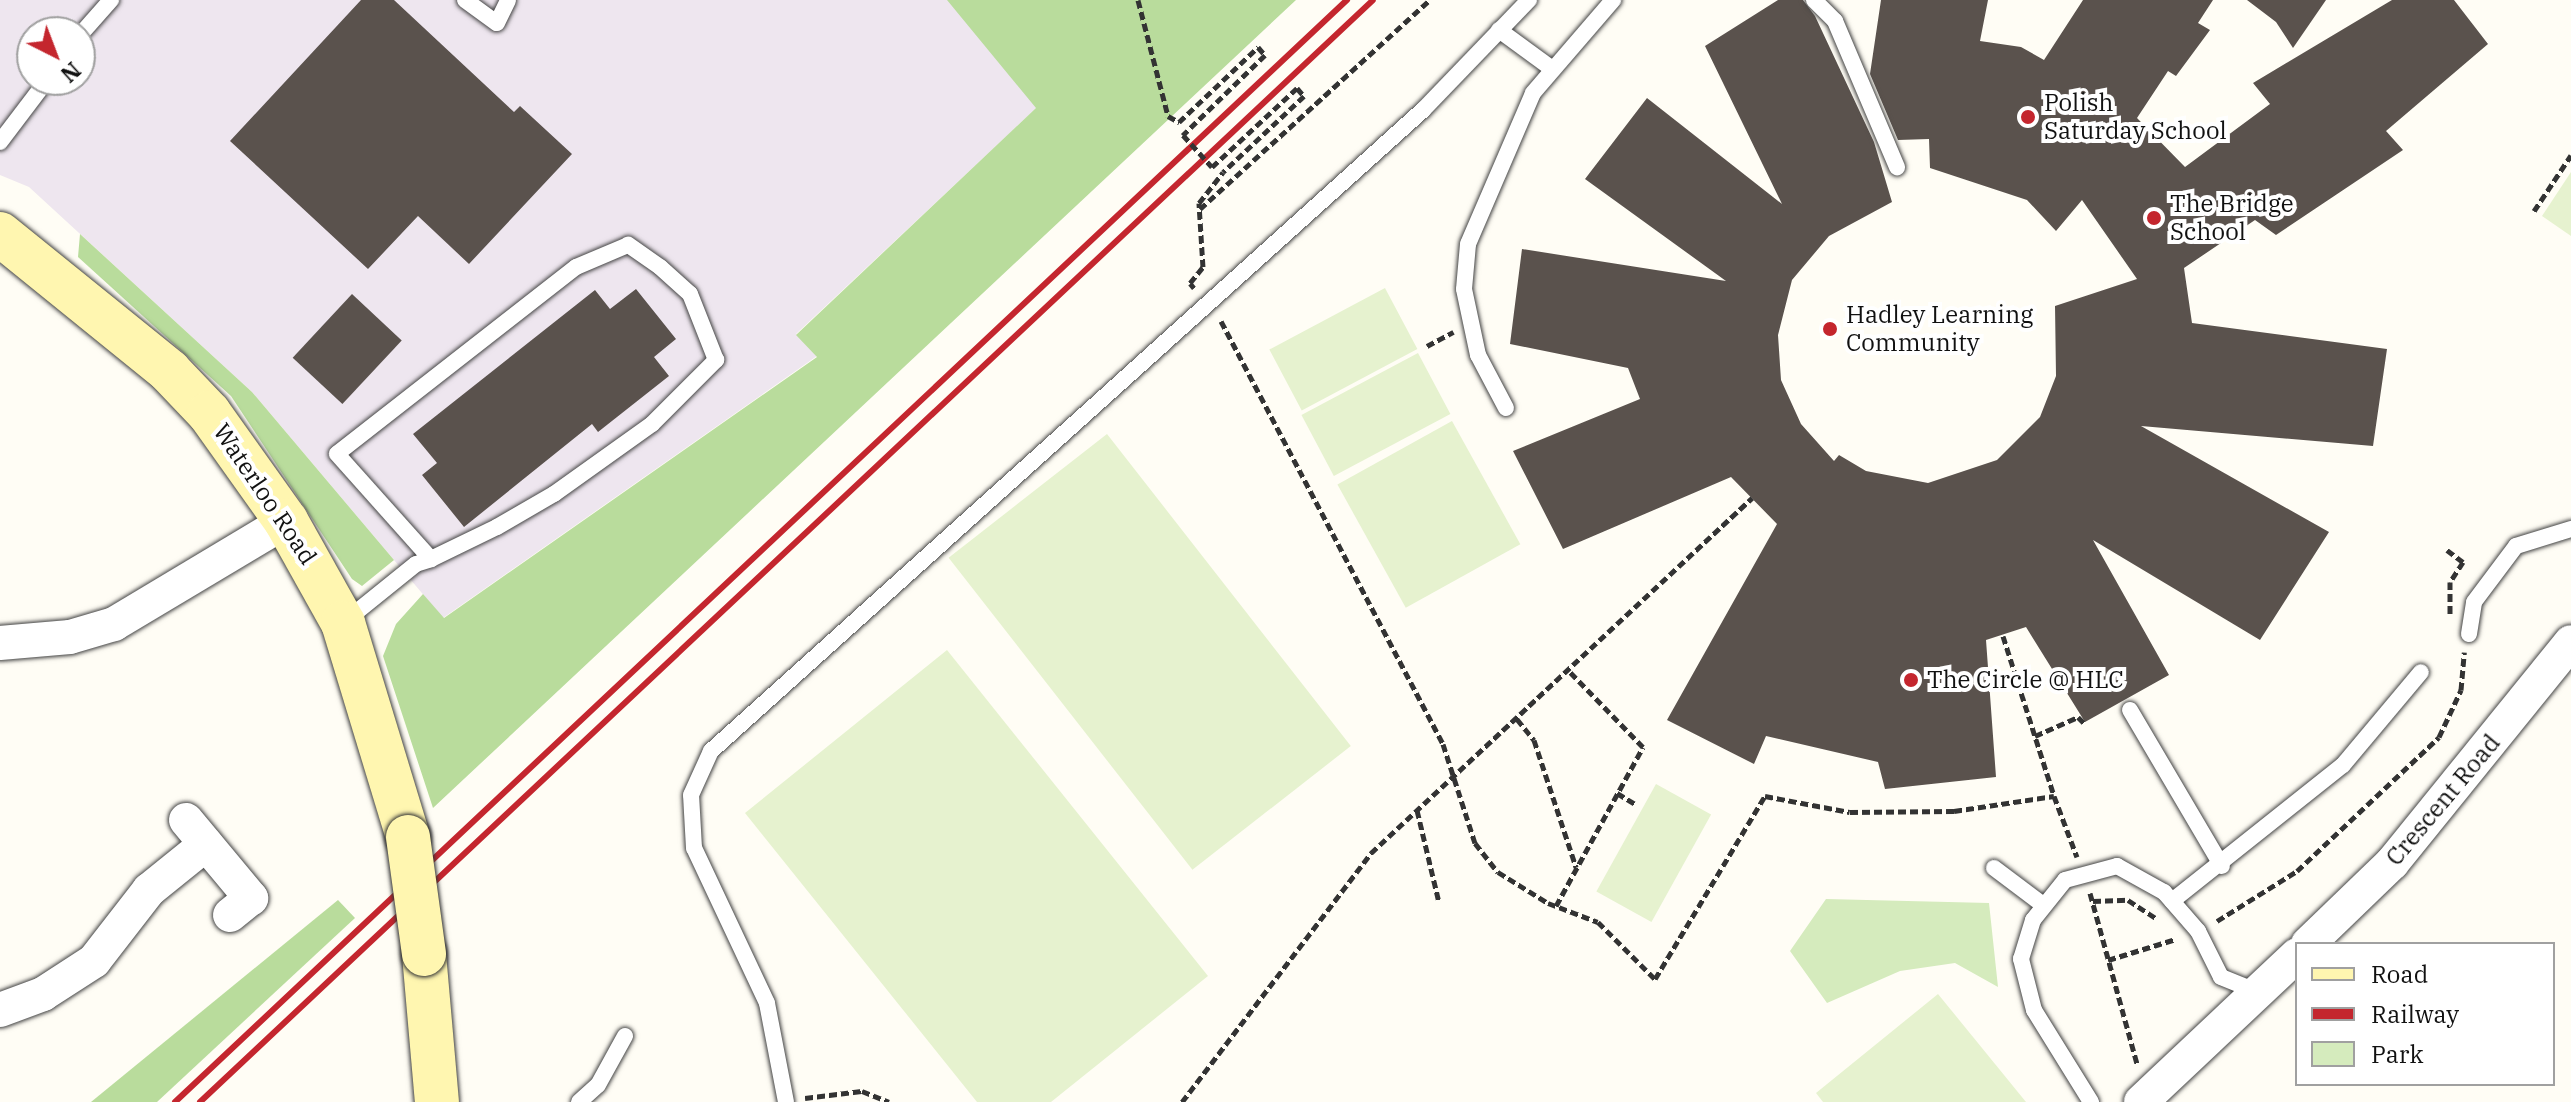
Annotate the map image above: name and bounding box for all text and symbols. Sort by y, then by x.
north arrow [16,16,96,96]
text: N [55,56,87,89]
place label: Polish Saturday School [2044,89,2227,145]
marker: Polish Saturday School [2019,108,2037,126]
place label: The Bridge School [2170,190,2294,246]
marker: The Bridge School [2145,209,2163,227]
place label: Hadley Learning Community [1846,301,2033,357]
marker: Hadley Learning Community [1821,320,1839,338]
street label: Waterloo Road [207,418,323,570]
place label: The Circle @ HLC [1927,666,2124,694]
marker: The Circle @ HLC [1902,671,1920,689]
street label: Crescent Road [2380,729,2506,871]
legend [2295,942,2555,1086]
text: Road [2371,958,2428,990]
text: Railway [2371,998,2459,1030]
text: Park [2371,1038,2423,1070]

